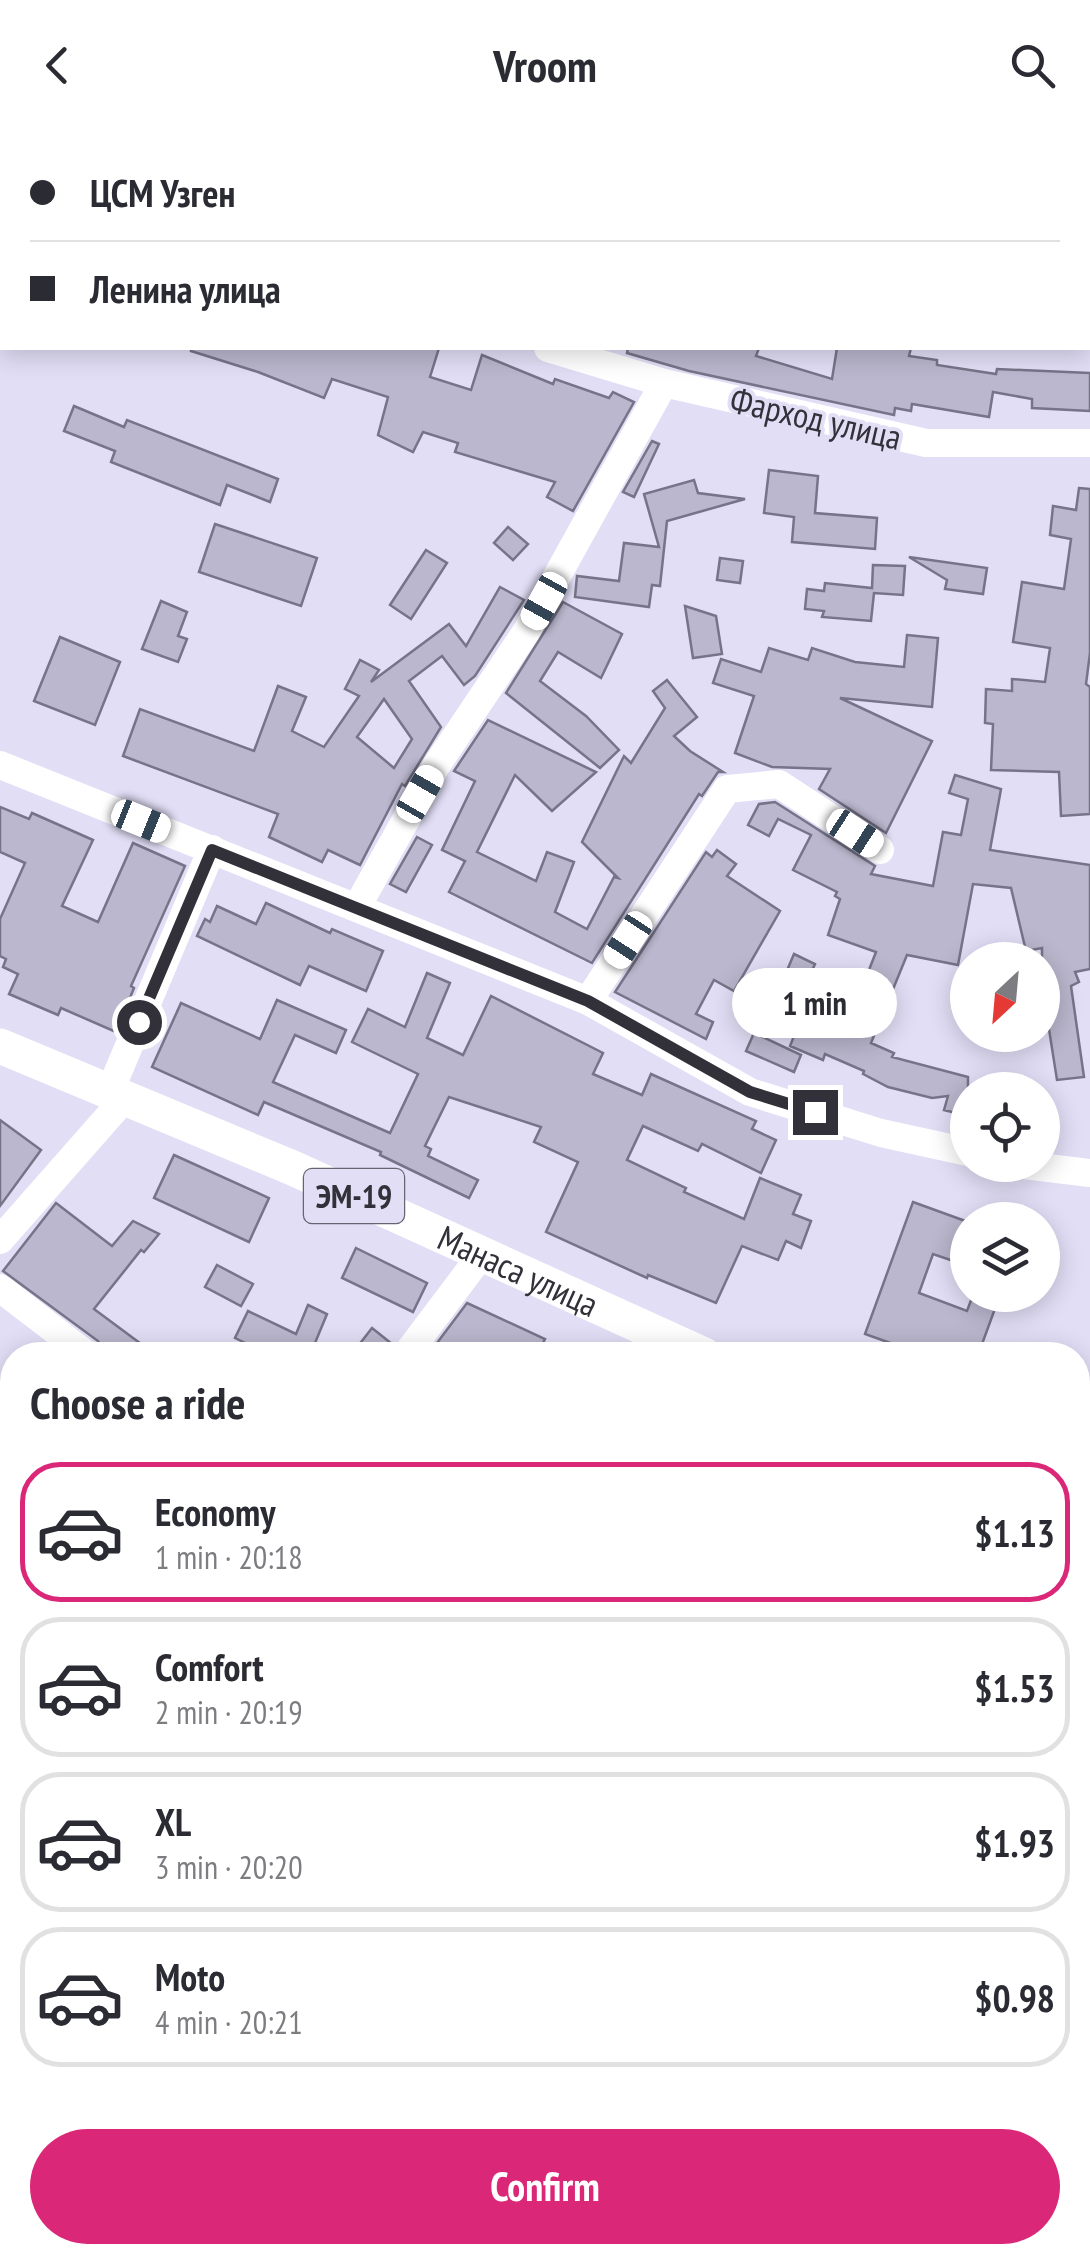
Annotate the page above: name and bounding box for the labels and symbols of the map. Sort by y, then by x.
street label: Фарход улица [726,376,906,460]
car [516,567,572,635]
car [392,761,448,827]
car [108,796,174,846]
car [822,804,888,862]
car [599,907,657,973]
north arrow [950,942,1060,1052]
callout: 1 min [732,967,898,1037]
route start [117,1000,162,1045]
route end [793,1090,838,1135]
road number: ЭМ-19 [304,1169,404,1223]
street label: Манаса улица [431,1214,606,1327]

